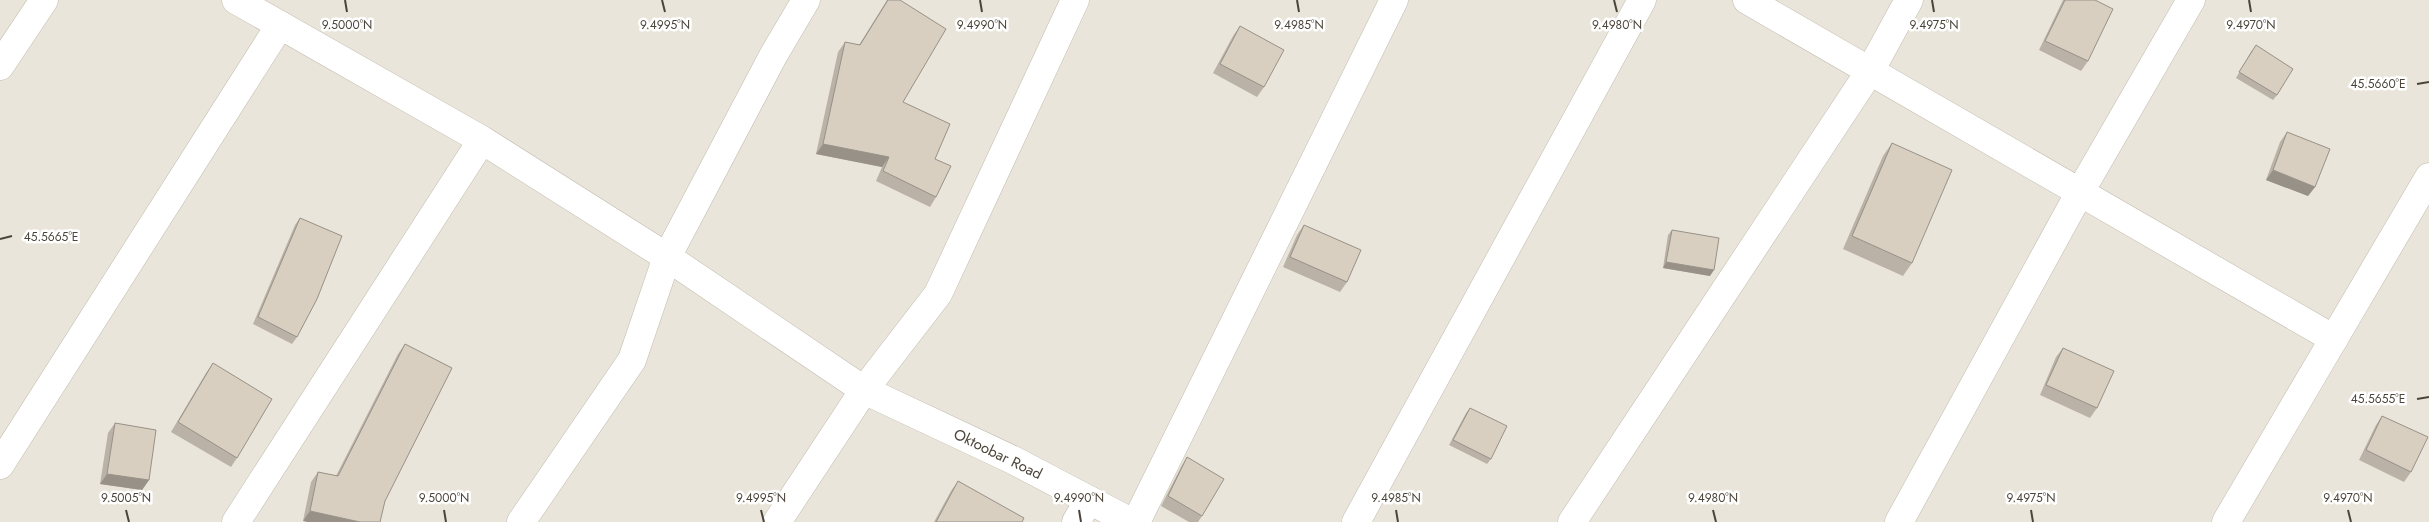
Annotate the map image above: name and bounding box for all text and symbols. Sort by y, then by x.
text: 9.5000°N [322,16,372,34]
text: 9.4995°N [640,16,690,34]
text: 9.4990°N [957,16,1007,34]
text: 9.4985°N [1274,16,1324,34]
text: 9.4980°N [1592,16,1642,34]
text: 9.4975°N [1910,16,1958,34]
text: 9.4970°N [2226,16,2276,34]
text: 45.5660°E [2350,75,2406,93]
text: 45.5665°E [24,228,78,246]
text: 45.5655°E [2351,390,2405,408]
street label: Oktoobar Road [950,423,1046,485]
text: 9.5005°N [101,489,151,507]
text: 9.5000°N [419,489,469,507]
text: 9.4995°N [736,489,786,507]
text: 9.4990°N [1054,489,1104,507]
text: 9.4985°N [1371,489,1421,507]
text: 9.4980°N [1688,489,1738,507]
text: 9.4975°N [2007,489,2055,507]
text: 9.4970°N [2323,489,2373,507]

